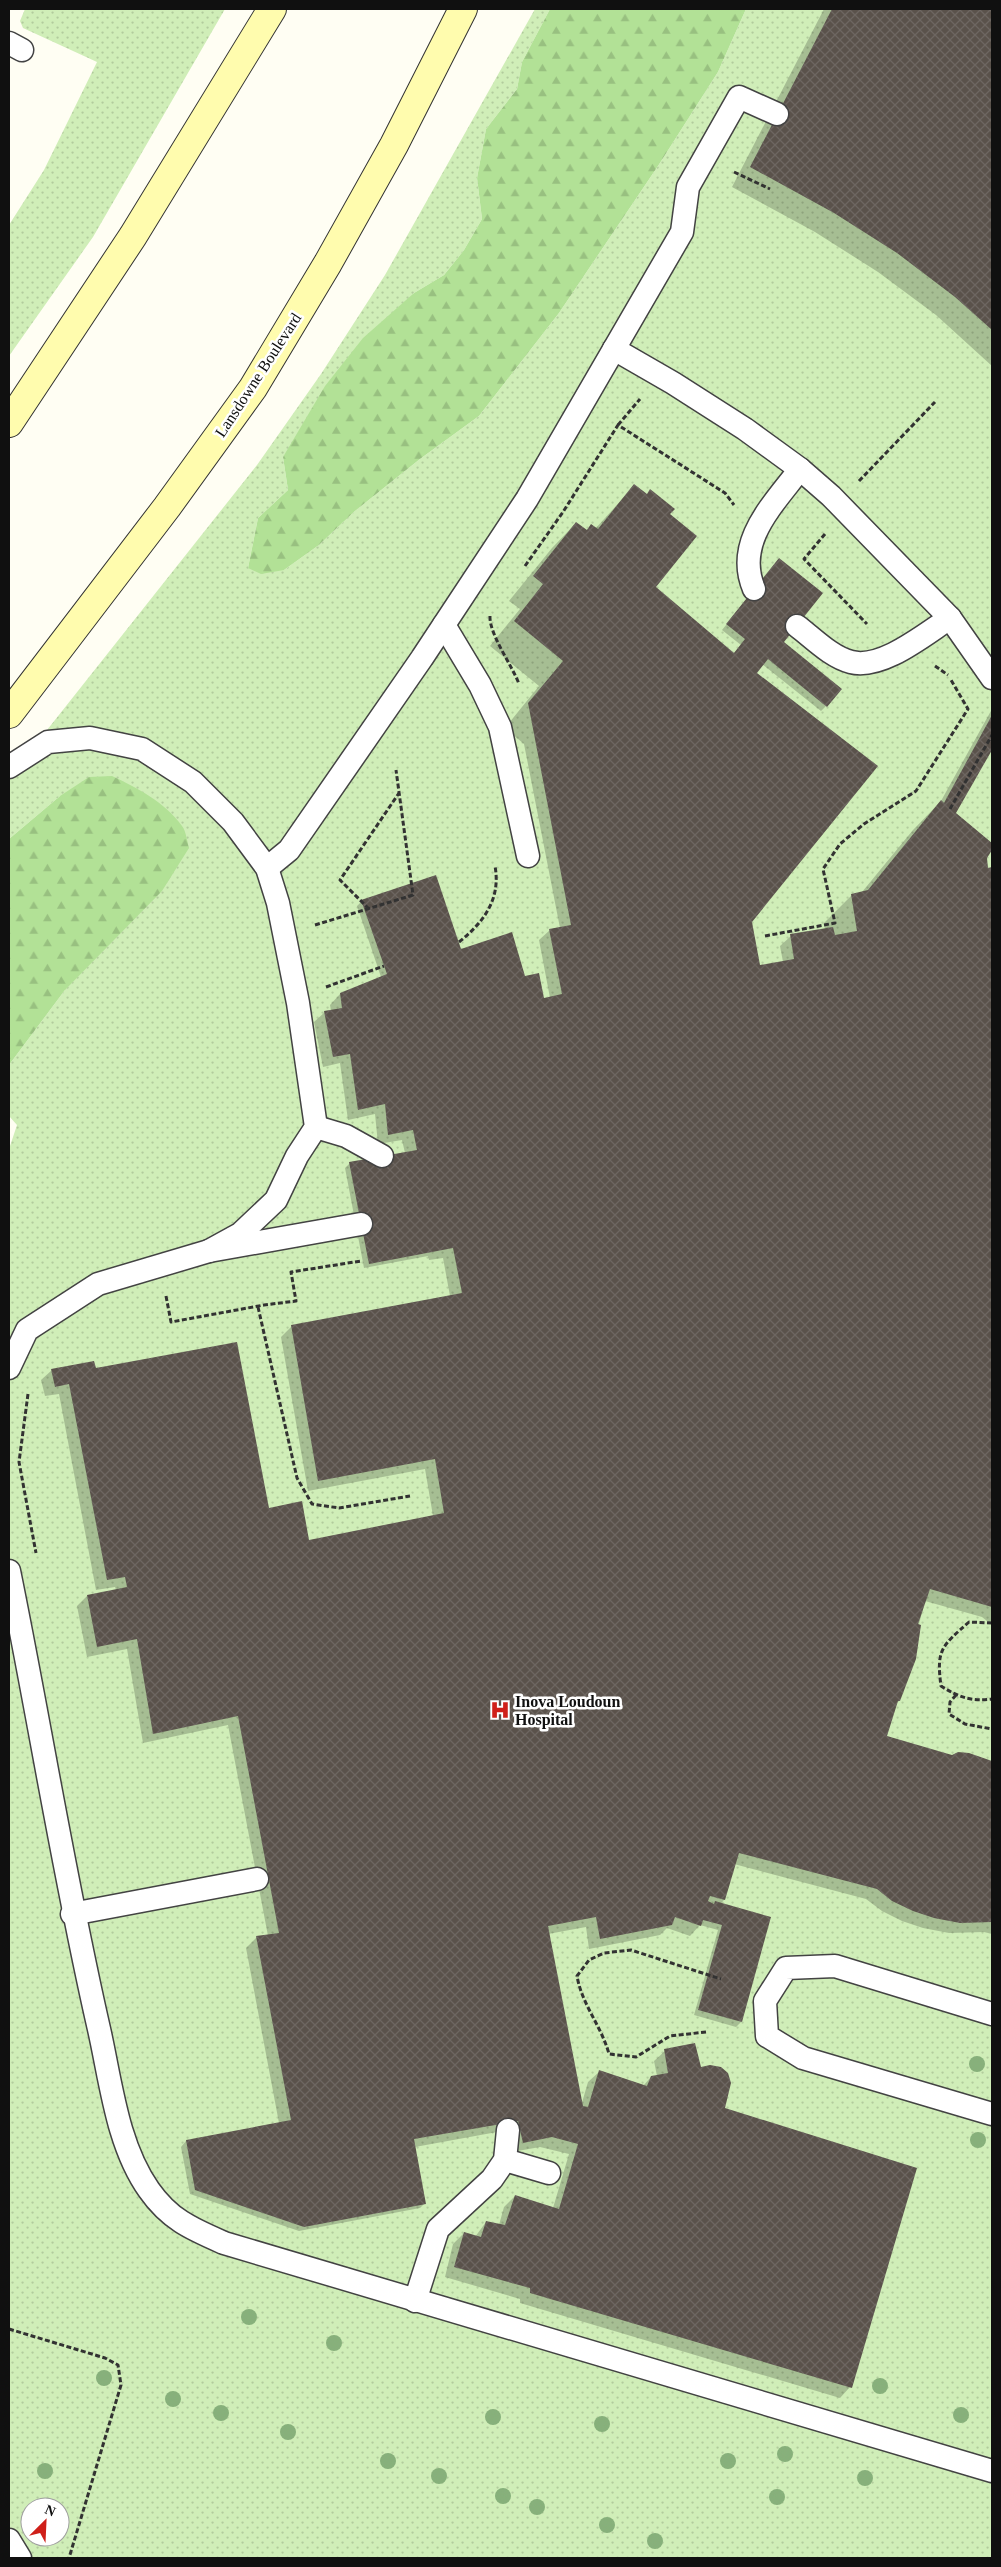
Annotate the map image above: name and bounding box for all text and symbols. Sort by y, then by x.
street label: Lansdowne Boulevard [212,310,304,440]
place label: Inova Loudoun Hospital [515,1693,620,1729]
hospital icon: Inova Loudoun Hospital [489,1699,511,1721]
north arrow [20,2497,70,2547]
text: N [42,2502,58,2519]

